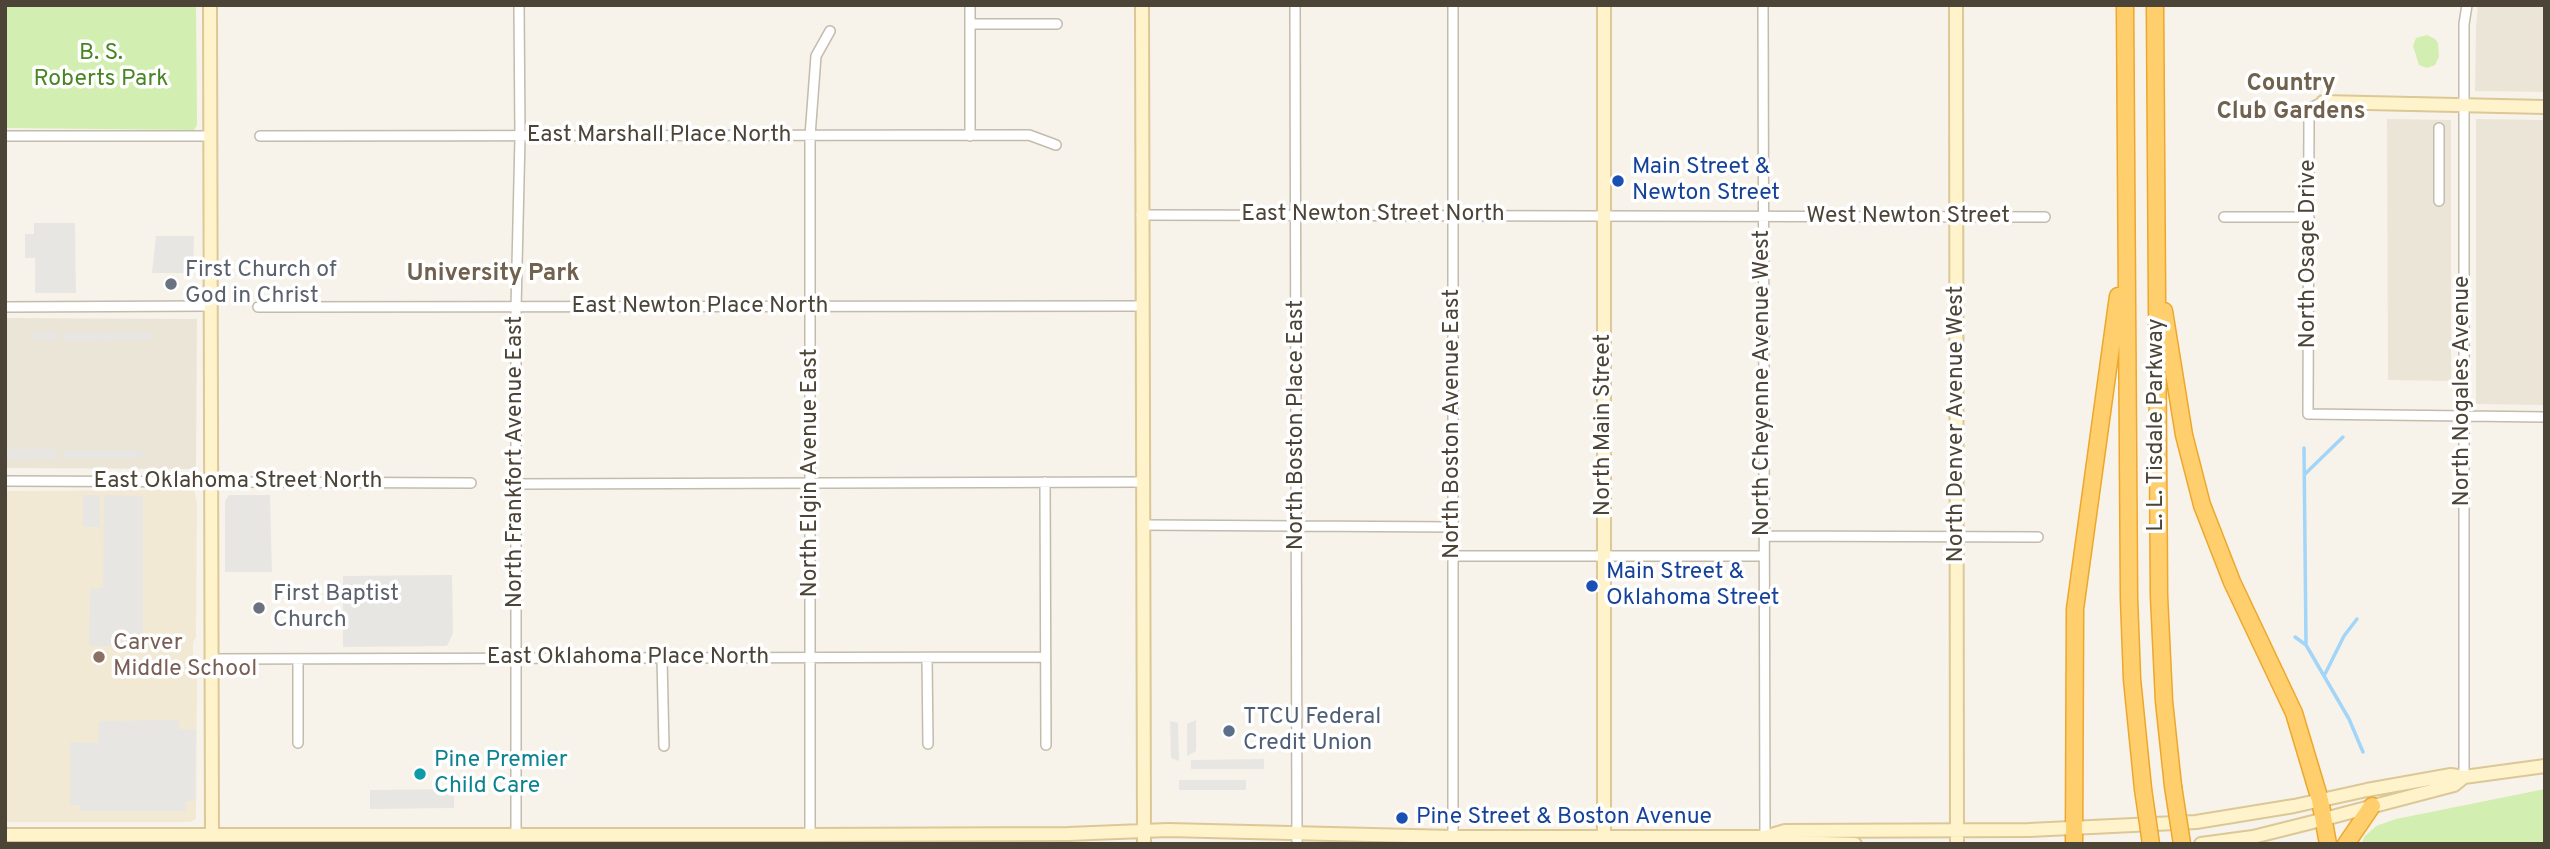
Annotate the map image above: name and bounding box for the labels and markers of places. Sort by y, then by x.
place label: Main Street & Newton Street [1632,154,1780,208]
marker: Main Street & Newton Street [1610,173,1626,189]
place label: First Church of God in Christ [185,257,337,311]
marker: First Church of God in Christ [163,276,179,292]
place label: Main Street & Oklahoma Street [1606,559,1780,613]
marker: Main Street & Oklahoma Street [1584,578,1600,594]
place label: First Baptist Church [273,581,399,635]
marker: First Baptist Church [251,600,267,616]
place label: Carver Middle School [113,630,257,684]
marker: Carver Middle School [91,649,107,665]
place label: TTCU Federal Credit Union [1243,704,1381,758]
marker: TTCU Federal Credit Union [1221,723,1237,739]
place label: Pine Premier Child Care [434,747,568,801]
marker: Pine Premier Child Care [412,766,428,782]
place label: Pine Street & Boston Avenue [1416,804,1712,832]
marker: Pine Street & Boston Avenue [1394,810,1410,826]

